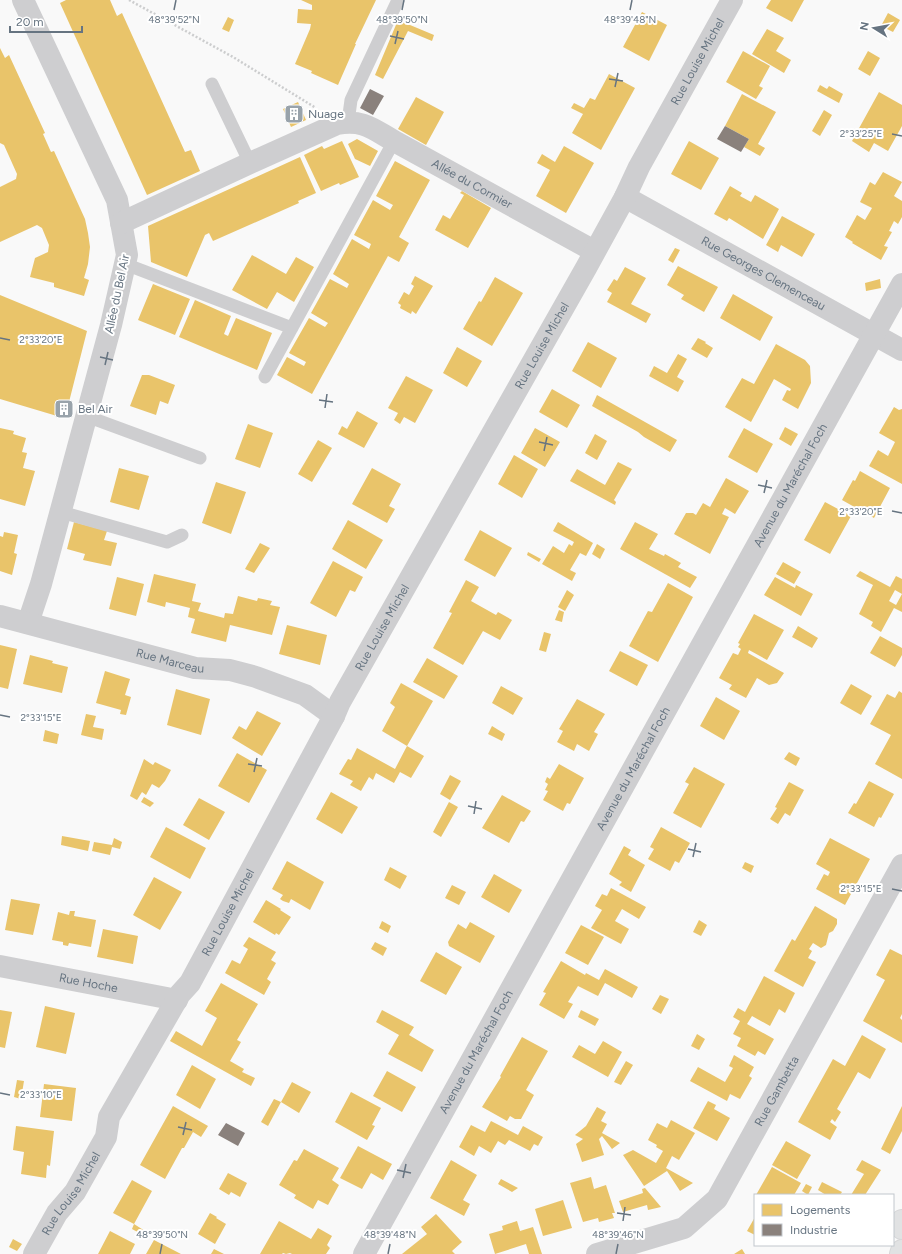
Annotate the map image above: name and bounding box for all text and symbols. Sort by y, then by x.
scale bar [10,8,82,34]
north arrow [854,8,894,48]
text: 48°39'52"N [148,13,200,26]
text: 48°39'50"N [376,13,428,26]
text: 48°39'48"N [604,13,656,26]
text: 20 m [16,15,44,29]
street label: Rue Louise Michel [668,16,727,107]
text: N [857,21,872,32]
building icon: Nuage [283,103,305,125]
place label: Nuage [308,107,344,121]
text: 2°33'25"E [840,127,882,140]
street label: Allée du Cormier [429,156,515,212]
street label: Rue Georges Clemenceau [699,233,828,313]
street label: Allée du Bel Air [102,253,132,335]
street label: Rue Louise Michel [512,300,572,391]
text: 2°33'20"E [19,333,63,346]
building icon: Bel Air [53,398,75,420]
place label: Bel Air [78,402,112,416]
street label: Avenue du Maréchal Foch [751,421,830,549]
text: 2°33'20"E [839,505,883,518]
street label: Rue Louise Michel [352,582,412,673]
street label: Rue Marceau [134,646,205,676]
street label: Avenue du Maréchal Foch [593,704,673,833]
text: 2°33'15"E [20,711,62,724]
street label: Rue Louise Michel [199,867,257,959]
text: 2°33'15"E [840,882,882,895]
street label: Rue Hoche [58,970,119,996]
street label: Avenue du Maréchal Foch [436,988,516,1116]
street label: Rue Gambetta [752,1054,802,1129]
text: 2°33'10"E [20,1088,62,1101]
street label: Rue Louise Michel [39,1150,103,1238]
legend [754,1194,894,1246]
text: Logements [790,1203,851,1217]
text: Industrie [790,1223,838,1237]
text: 48°39'50"N [136,1228,188,1241]
text: 48°39'48"N [364,1228,416,1241]
text: 48°39'46"N [592,1228,644,1241]

